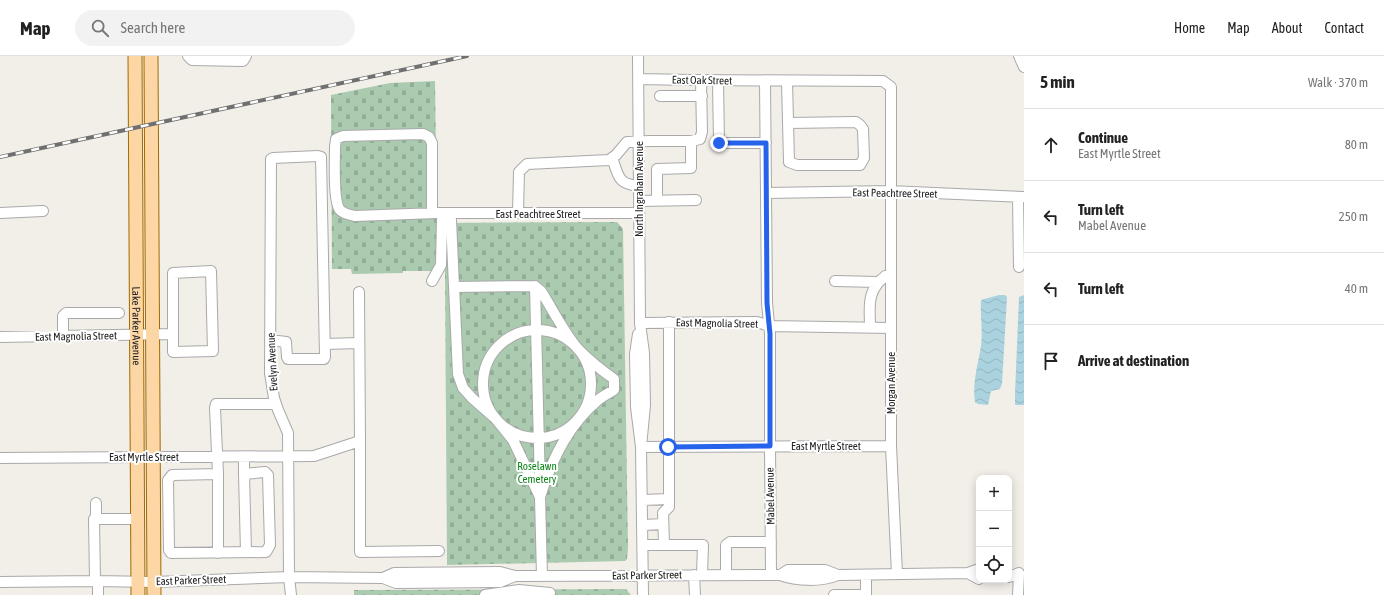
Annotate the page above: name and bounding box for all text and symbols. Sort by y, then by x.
search box [75,10,355,46]
text: Map [20,17,51,39]
icon: search [89,17,111,39]
text: Search here [121,19,185,36]
text: Home [1174,20,1205,36]
text: Map [1227,20,1250,36]
text: About [1272,20,1303,36]
text: Contact [1325,20,1364,36]
text: 5 min [1040,72,1075,92]
street label: East Oak Street [672,73,732,87]
text: Walk · 370 m [1308,75,1368,90]
text: Continue [1078,129,1128,146]
route end [710,134,728,152]
icon: ahead [1040,134,1062,156]
text: 80 m [1345,137,1368,152]
street label: North Ingraham Avenue [633,141,645,237]
text: East Myrtle Street [1078,146,1161,161]
street label: East Peachtree Street [852,186,938,200]
text: Turn left [1078,201,1124,218]
icon: left [1040,206,1062,228]
street label: East Peachtree Street [495,208,581,220]
text: 250 m [1339,209,1368,224]
text: Mabel Avenue [1078,218,1146,233]
icon: left [1040,278,1062,300]
text: Turn left [1078,280,1124,297]
text: 40 m [1345,281,1368,296]
street label: Lake Parker Avenue [130,286,143,366]
street label: East Magnolia Street [676,316,758,330]
street label: East Magnolia Street [35,329,117,343]
street label: Evelyn Avenue [264,332,280,392]
icon: arrive [1040,350,1062,372]
street label: Morgan Avenue [885,352,897,414]
text: Arrive at destination [1078,352,1189,369]
route start [659,438,677,456]
street label: East Myrtle Street [791,440,861,452]
street label: East Myrtle Street [109,451,179,463]
park label: Roselawn Cemetery [517,460,557,485]
street label: Mabel Avenue [763,467,777,525]
map controls [976,475,1012,583]
button: + [976,475,1012,511]
button: − [976,511,1012,547]
button: locate [976,547,1012,583]
street label: East Parker Street [612,568,682,582]
street label: East Parker Street [156,573,226,587]

